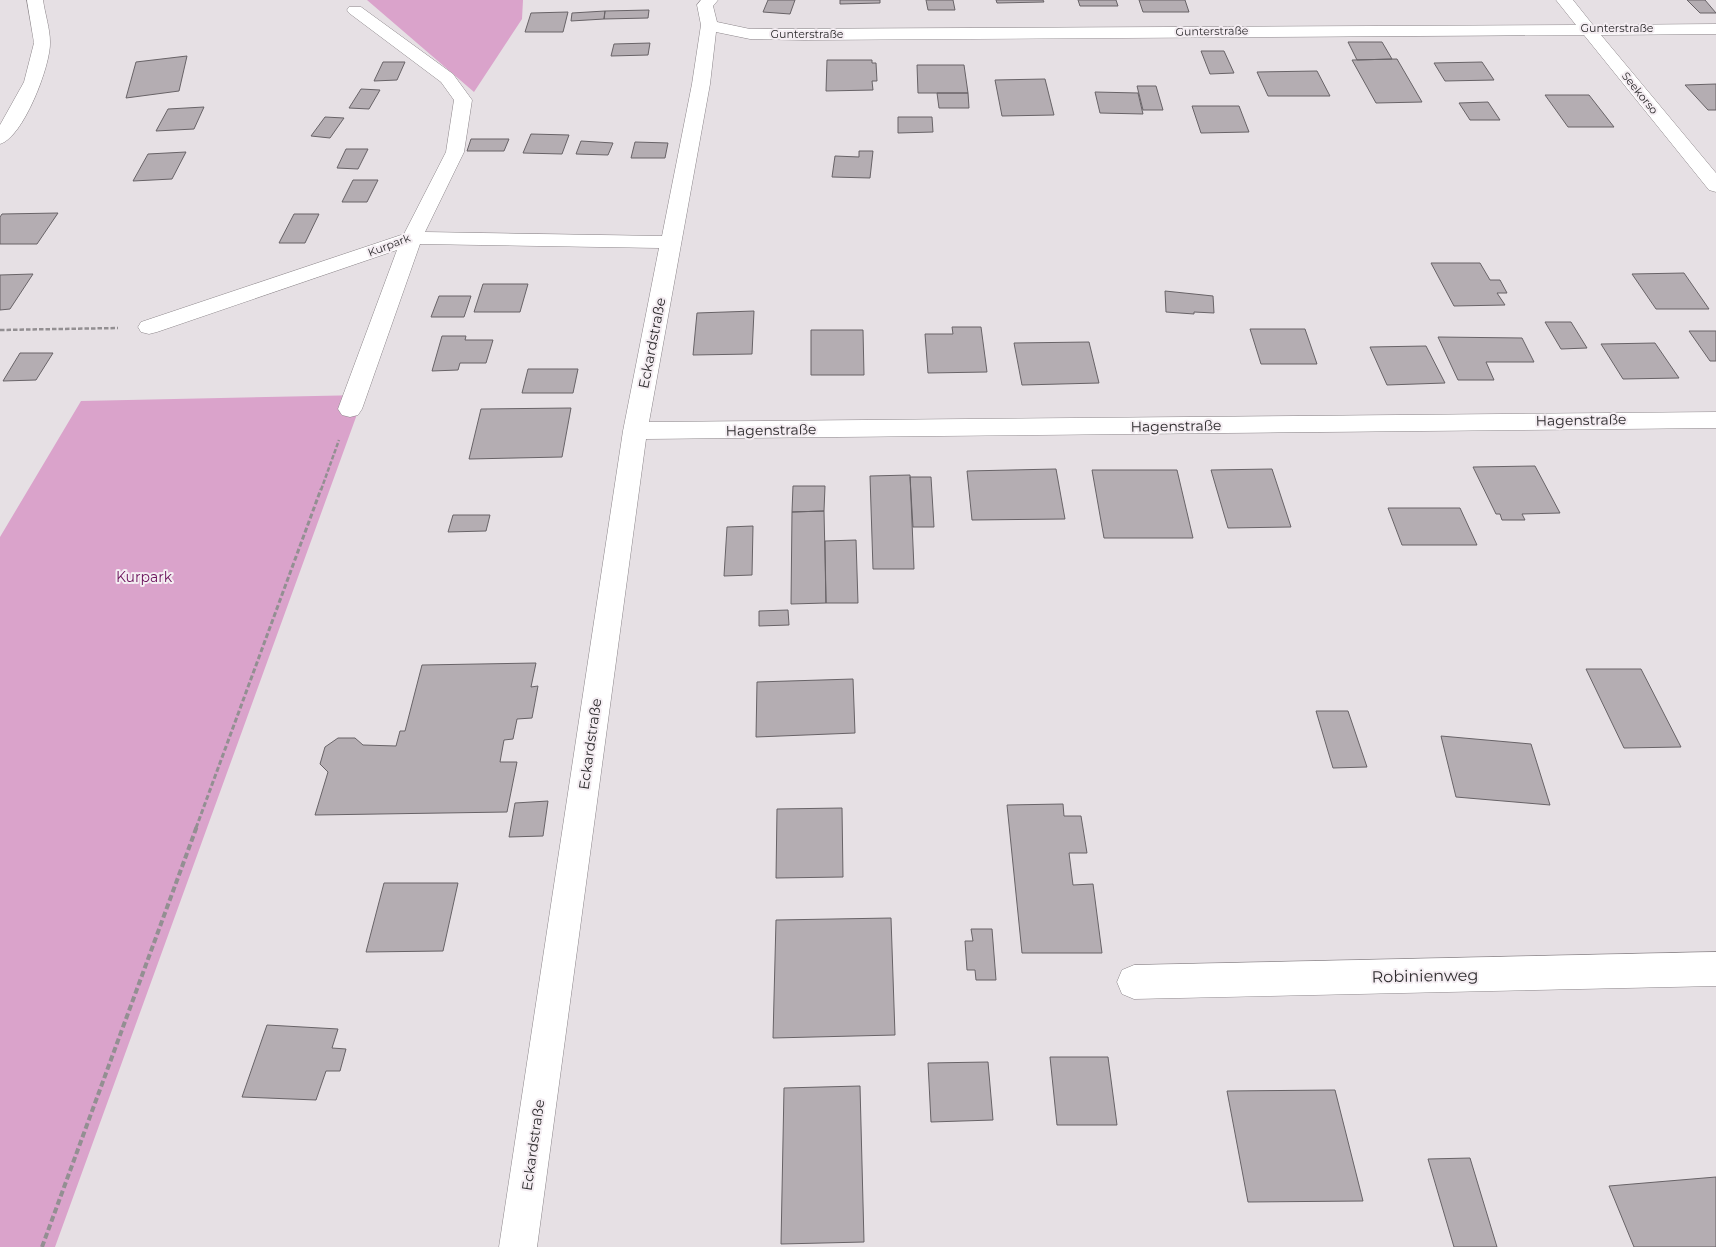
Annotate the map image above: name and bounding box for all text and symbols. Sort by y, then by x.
street label: Gunterstraße [1581,21,1654,35]
street label: Gunterstraße [1175,23,1249,39]
street label: Gunterstraße [771,27,844,41]
street label: Seekorso [1619,69,1661,117]
street label: Kurpark [366,230,413,259]
street label: Eckardstraße [634,296,670,390]
street label: Hagenstraße [1535,410,1627,430]
street label: Hagenstraße [1130,416,1222,436]
street label: Hagenstraße [725,420,817,440]
park label: Kurpark [116,568,173,586]
street label: Eckardstraße [575,697,605,791]
street label: Robinienweg [1372,966,1478,986]
street label: Eckardstraße [518,1098,548,1192]

